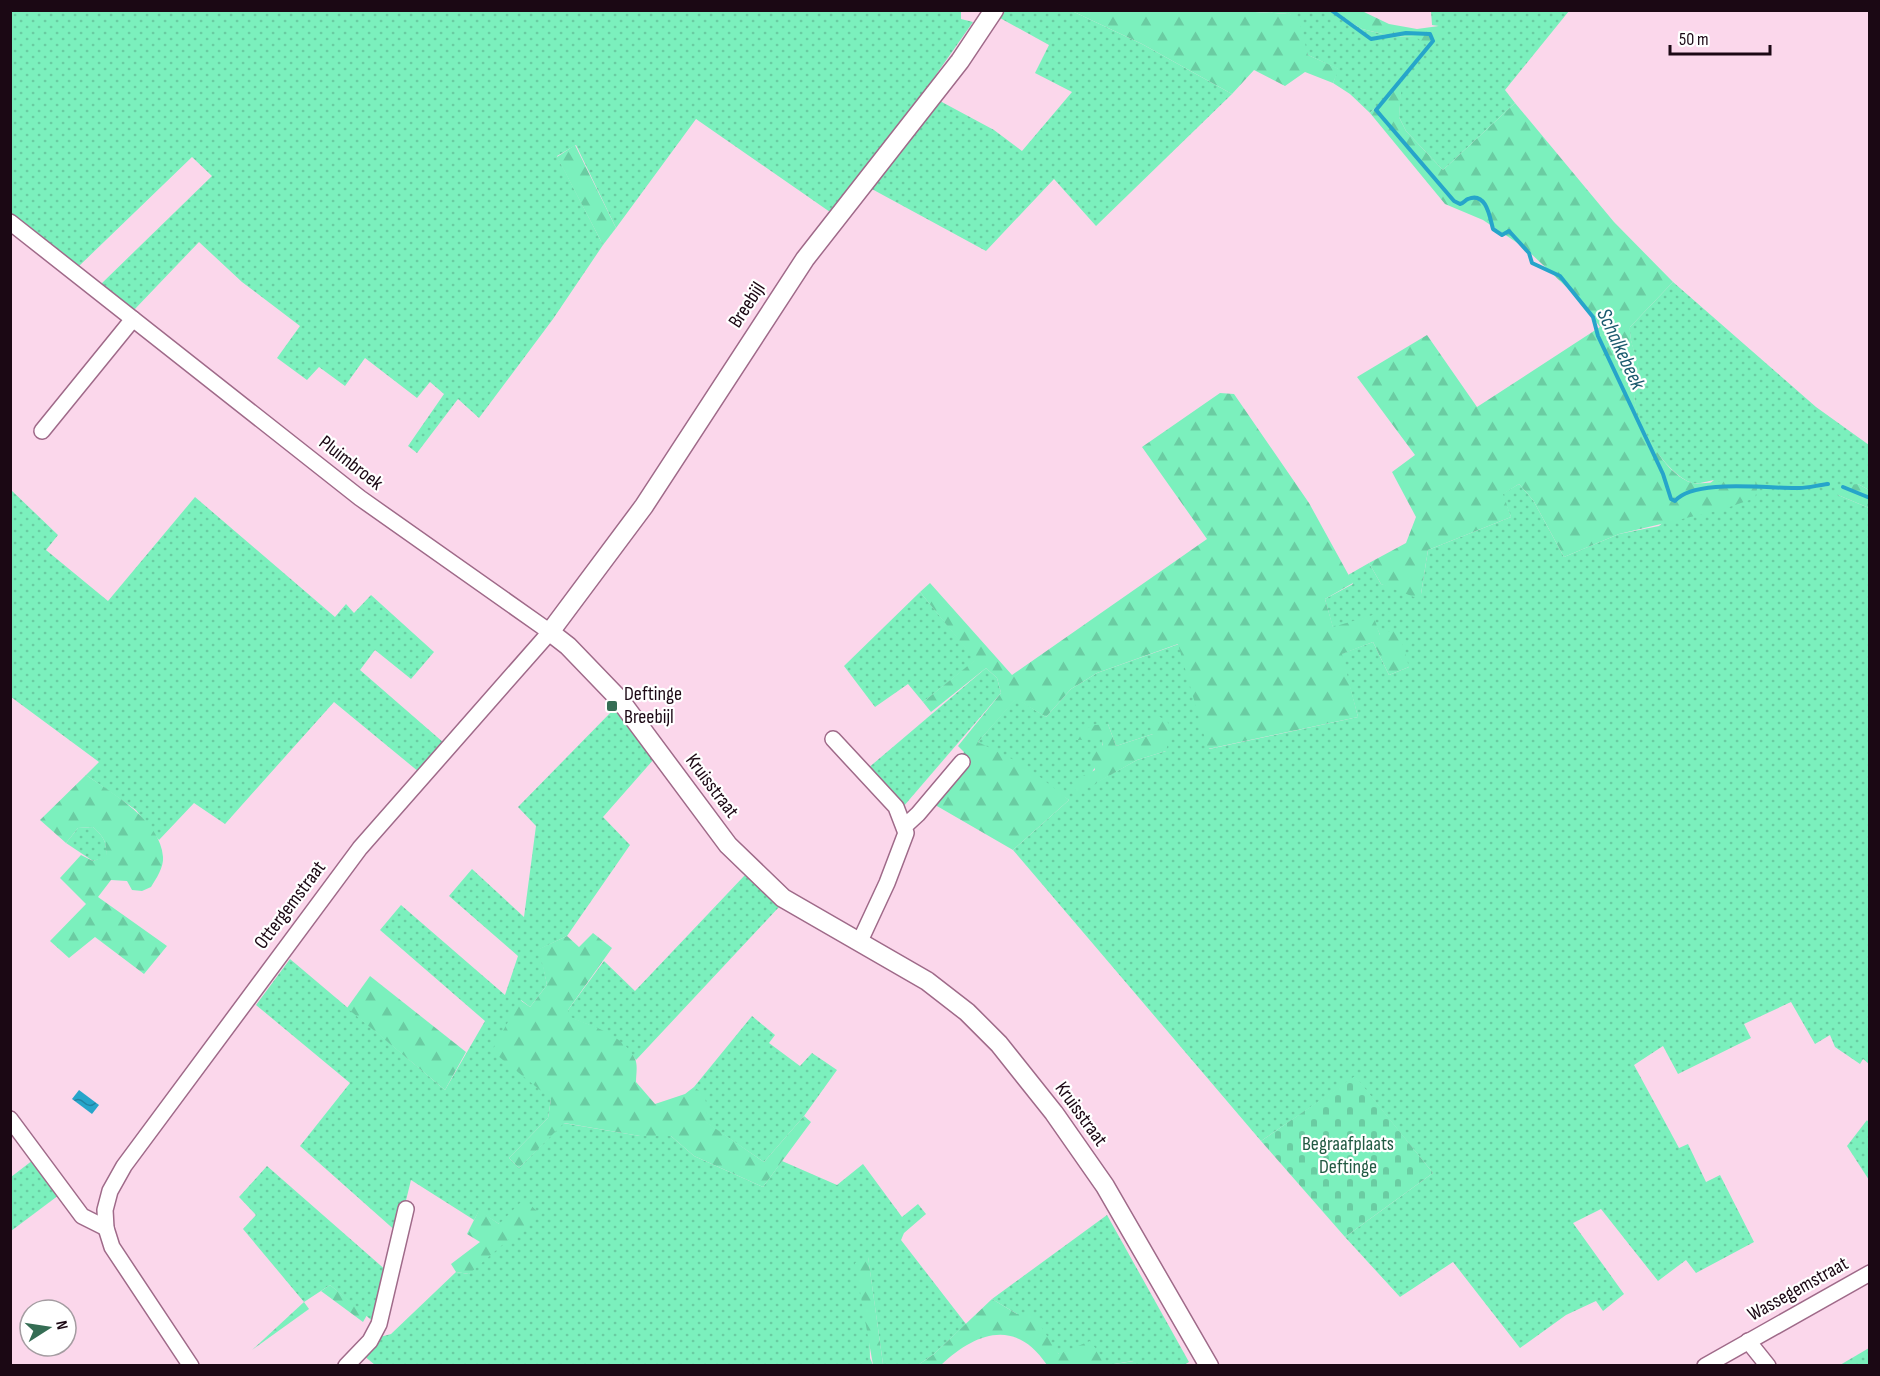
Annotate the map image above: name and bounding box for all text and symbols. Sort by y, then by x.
scale bar [1670,18,1770,56]
text: 50 m [1679,29,1709,50]
street label: Breebijl [723,278,771,332]
water label: Schalkebeek [1591,304,1651,395]
street label: Pluimbroek [314,431,388,496]
place label: Deftinge Breebijl [624,682,682,729]
marker: Deftinge Breebijl [605,699,619,713]
street label: Kruisstraat [680,749,744,823]
street label: Ottergemstraat [249,856,331,954]
street label: Kruisstraat [1050,1077,1112,1151]
park label: Begraafplaats Deftinge [1302,1132,1394,1179]
street label: Wassegemstraat [1743,1252,1853,1326]
north arrow [18,1298,78,1358]
text: N [51,1319,71,1331]

